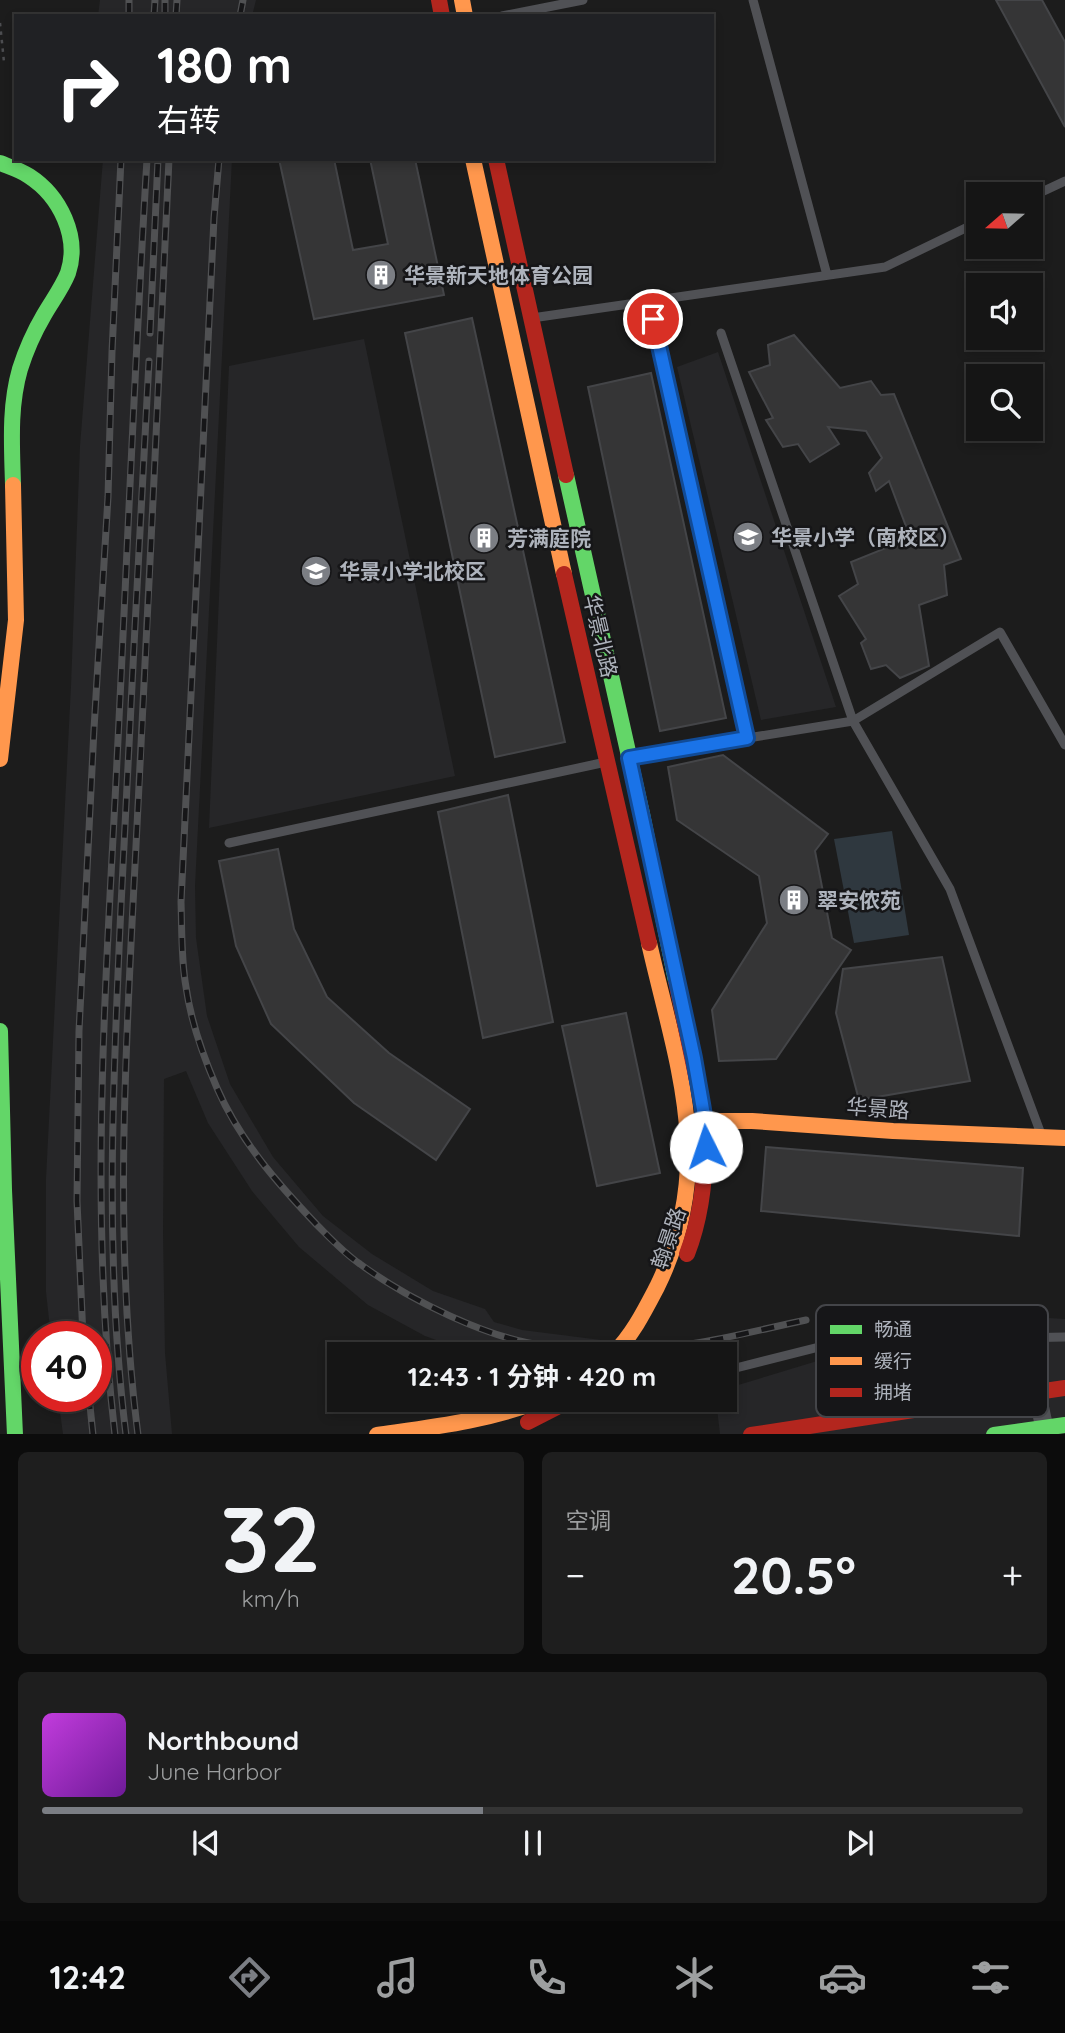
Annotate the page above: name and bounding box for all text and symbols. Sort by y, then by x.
text: 180 m [157,34,292,95]
icon: right [42,42,133,133]
text: 右转 [157,100,221,140]
north arrow [966,182,1043,259]
map controls [966,182,1043,441]
building icon: 华景新天地体育公园 [364,258,398,292]
place label: 华景新天地体育公园 [404,262,593,288]
button: sound [966,273,1043,350]
pin [623,289,683,349]
icon: arrive [634,300,672,338]
button: search [966,364,1043,441]
school or university icon: 华景小学（南校区） [731,520,765,554]
building icon: 芳满庭院 [467,521,501,555]
place label: 华景小学（南校区） [771,524,960,550]
place label: 芳满庭院 [507,525,591,551]
school or university icon: 华景小学北校区 [299,554,333,588]
place label: 华景小学北校区 [339,558,486,584]
street label: 华景北路 [579,592,623,680]
building icon: 翠安侬苑 [777,883,811,917]
place label: 翠安侬苑 [817,887,901,913]
street label: 华景路 [846,1093,910,1123]
position arrow [669,1110,743,1184]
street label: 翰景路 [645,1204,691,1272]
legend [816,1305,1048,1417]
text: 畅通 [874,1317,912,1341]
speed limit sign: 40 [21,1321,112,1412]
text: 缓行 [874,1349,912,1373]
text: 12:43 · 1 分钟 · 420 m [408,1360,656,1393]
text: 拥堵 [874,1380,912,1404]
text: 32 [220,1481,321,1595]
text: 空调 [566,1506,612,1535]
text: 20.5° [731,1542,856,1607]
text: − [566,1551,585,1599]
text: + [1002,1551,1023,1599]
text: km/h [242,1584,300,1613]
text: Northbound [147,1724,299,1757]
text: June Harbor [147,1757,282,1786]
icon: previous [187,1824,225,1862]
icon: pause [514,1824,552,1862]
icon: next [841,1824,879,1862]
icon: directions [225,1953,274,2002]
icon: music [373,1953,422,2002]
icon: phone [522,1953,571,2002]
icon: climate [670,1953,719,2002]
icon: car [818,1953,867,2002]
icon: filters [966,1953,1015,2002]
text: 12:42 [50,1957,126,1997]

